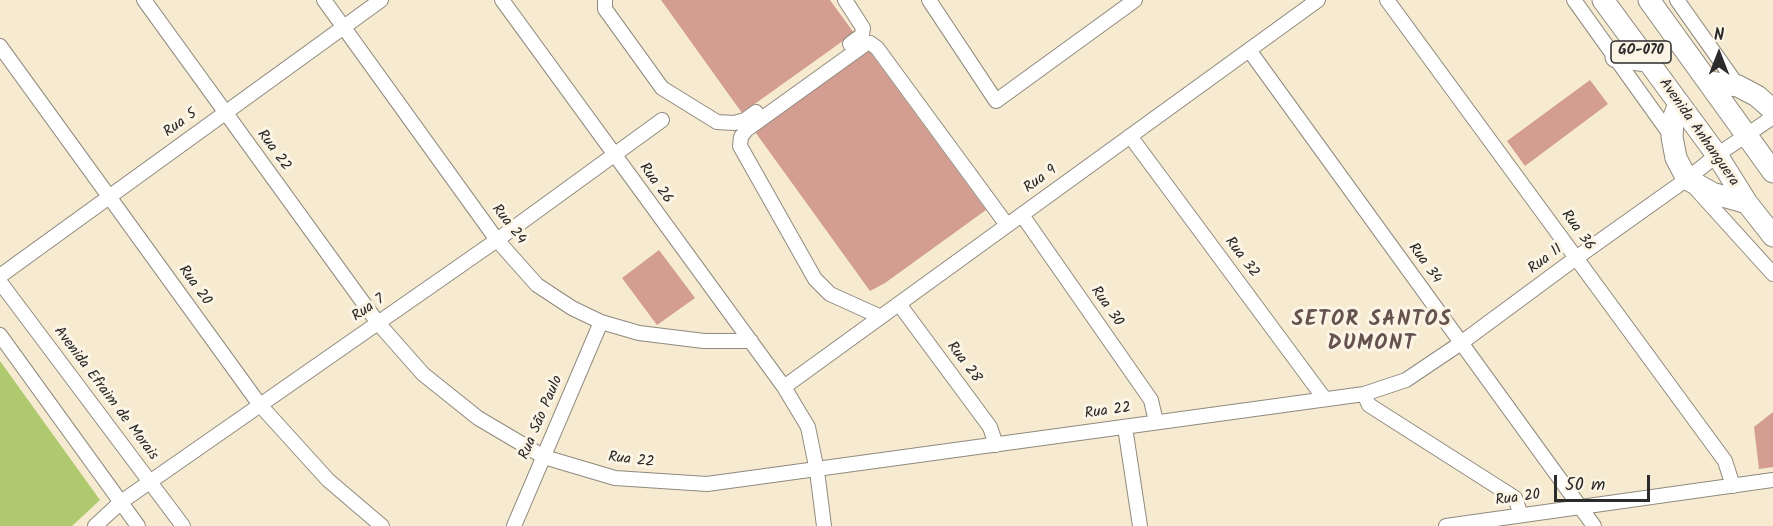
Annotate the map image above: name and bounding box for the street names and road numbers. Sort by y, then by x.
road number: GO-070 [1611,41,1671,63]
street label: Avenida Anhanguera [1654,76,1742,190]
street label: Rua 5 [161,106,201,142]
street label: Rua 22 [252,127,294,175]
street label: Rua 26 [634,160,676,208]
street label: Rua 9 [1021,162,1061,198]
street label: Rua 24 [487,201,529,249]
street label: Rua 36 [1556,207,1598,255]
street label: Rua 32 [1220,234,1262,282]
street label: Rua 34 [1403,240,1445,288]
street label: Rua 11 [1525,241,1567,279]
street label: Rua 20 [173,262,215,310]
street label: Rua 30 [1086,283,1126,331]
street label: Rua 7 [349,291,389,327]
street label: Avenida Efraim de Morais [49,323,161,465]
street label: Rua 28 [942,339,984,387]
street label: Rua São Paulo [516,373,568,463]
street label: Rua 22 [1084,400,1132,424]
street label: Rua 22 [607,449,655,473]
street label: Rua 20 [1494,487,1542,511]

